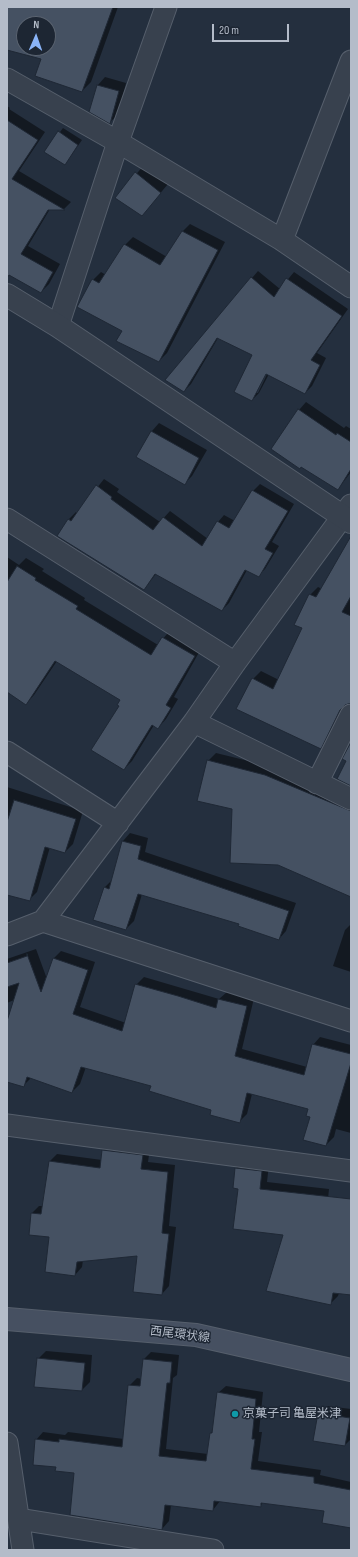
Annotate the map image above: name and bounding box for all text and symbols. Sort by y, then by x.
north arrow [16,16,56,56]
scale bar [214,16,291,42]
text: N [33,18,40,31]
text: 20 m [219,23,239,38]
street label: 西尾環状線 [149,1324,211,1346]
place label: 京菓子司 亀屋米津 [243,1407,341,1421]
marker: 京菓子司 亀屋米津 [230,1409,240,1419]

